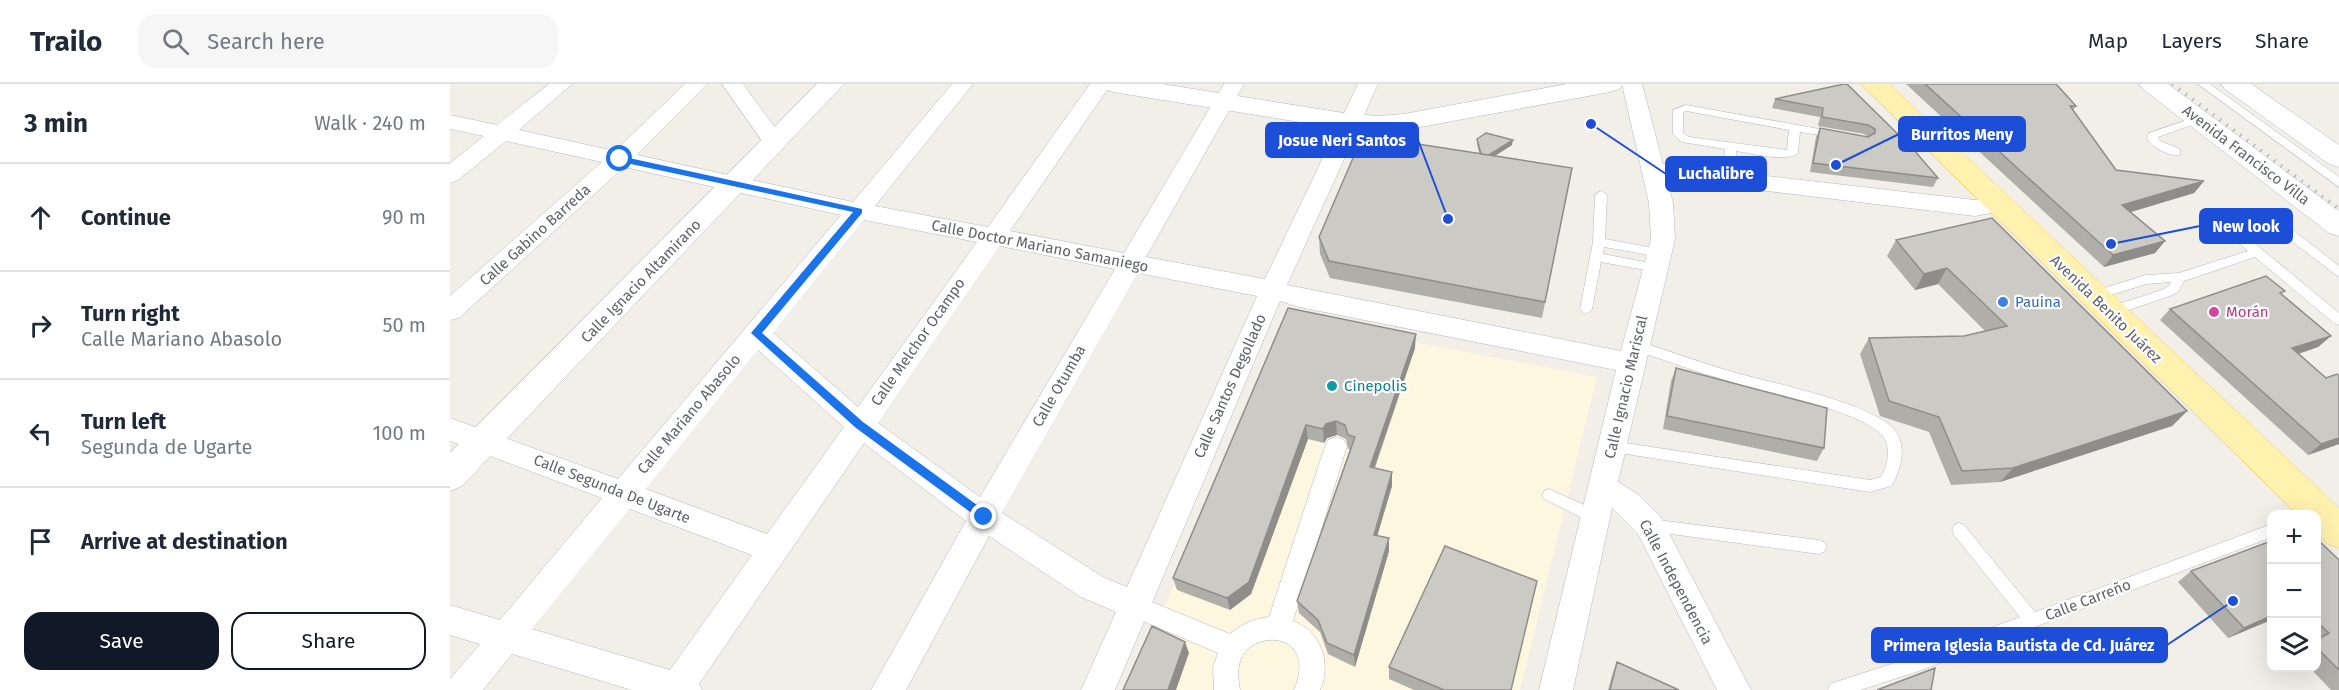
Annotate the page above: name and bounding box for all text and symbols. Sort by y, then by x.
search box [138,14,558,68]
text: Trailo [30,25,102,58]
icon: search [159,25,192,58]
text: Search here [207,28,325,55]
text: Map [2088,28,2128,54]
text: Layers [2161,28,2222,54]
text: Share [2255,28,2309,54]
street label: Avenida Francisco Villa [2179,101,2313,209]
text: 3 min [24,108,88,139]
text: Walk · 240 m [314,111,426,135]
callout: Burritos Meny [1899,117,2025,151]
callout: Josue Neri Santos [1266,123,1418,157]
text: Burritos Meny [1911,125,2014,144]
text: Josue Neri Santos [1277,131,1406,150]
route start [606,145,632,171]
callout: Luchalibre [1666,157,1766,191]
text: Luchalibre [1678,164,1754,183]
street label: Calle Gabino Barreda [476,180,594,290]
icon: ahead [24,201,57,234]
text: Continue [81,204,171,231]
text: 90 m [382,205,426,229]
callout: New look [2200,209,2292,243]
street label: Calle Ignacio Altamirano [577,215,705,347]
street label: Calle Doctor Mariano Samaniego [930,216,1150,276]
text: New look [2212,217,2280,236]
street label: Avenida Benito Juárez [2047,251,2166,367]
street label: Calle Melchor Ocampo [867,275,969,409]
place label: Pauina [2015,293,2061,311]
marker: Pauina [1996,295,2010,309]
text: Turn right [81,300,180,327]
place label: Morán [2226,303,2269,321]
marker: Morán [2207,305,2221,319]
icon: right [24,309,57,342]
street label: Calle Santos Degollado [1190,311,1270,461]
text: 50 m [382,313,426,337]
street label: Calle Ignacio Mariscal [1601,313,1651,461]
text: Calle Mariano Abasolo [81,327,282,351]
street label: Calle Otumba [1028,342,1090,430]
street label: Calle Mariano Abasolo [634,350,744,478]
place label: Cinepolis [1344,377,1407,395]
marker: Cinepolis [1325,379,1339,393]
text: Turn left [81,408,166,435]
icon: left [24,417,57,450]
text: 100 m [373,421,426,445]
text: Segunda de Ugarte [81,435,252,459]
street label: Calle Segunda De Ugarte [531,451,693,527]
route end [970,503,996,529]
map controls [2267,510,2321,672]
button: + [2267,510,2321,564]
street label: Calle Independencia [1635,516,1717,648]
icon: arrive [24,525,57,558]
text: Arrive at destination [81,528,288,555]
button: − [2267,564,2321,618]
street label: Calle Carreño [2043,575,2133,625]
button: Save [24,612,219,670]
button: Share [231,612,426,670]
button: layers [2267,618,2321,672]
callout: Primera Iglesia Bautista de Cd. Juárez [1872,628,2167,662]
text: Primera Iglesia Bautista de Cd. Juárez [1884,636,2155,655]

